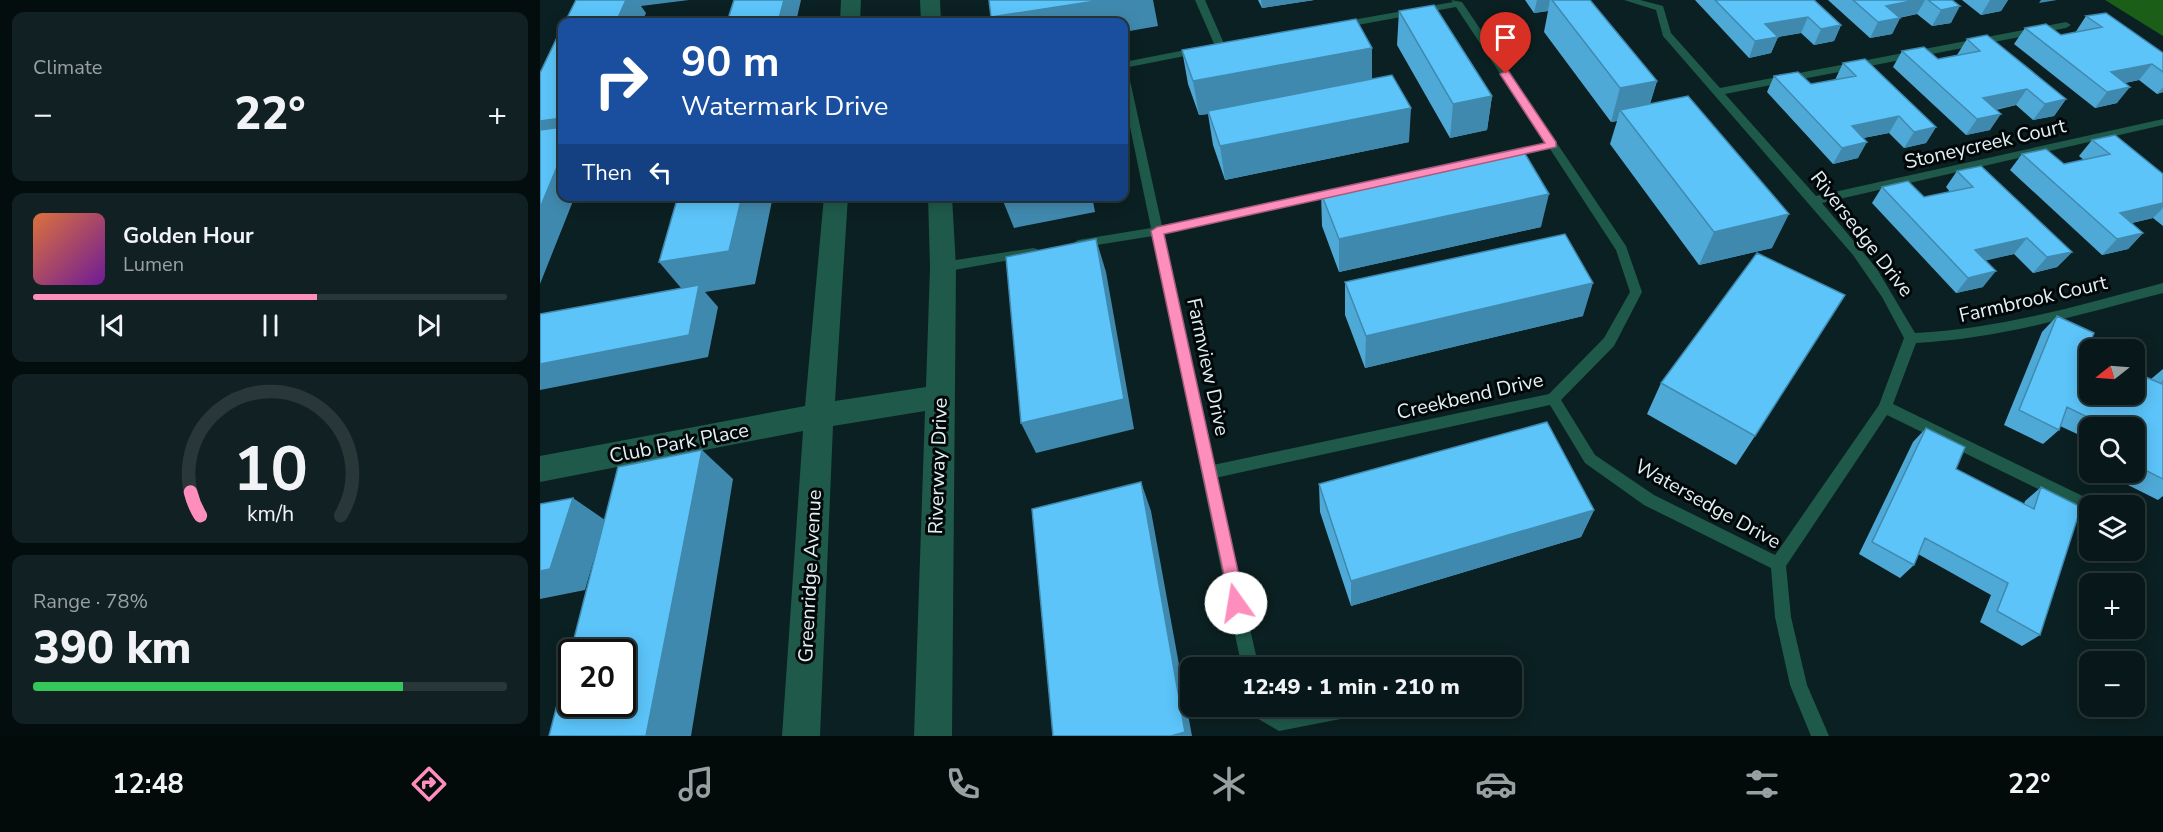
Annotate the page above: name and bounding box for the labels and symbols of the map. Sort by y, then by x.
pin [1480,12,1531,74]
street label: Stoneycreek Court [1902,112,2069,176]
street label: Riversedge Drive [1804,166,1920,302]
street label: Farmbrook Court [1956,269,2111,329]
street label: Farmview Drive [1180,296,1236,438]
north arrow [2079,339,2145,405]
street label: Creekbend Drive [1394,366,1546,426]
street label: Riverway Drive [922,397,954,535]
street label: Club Park Place [607,416,751,470]
street label: Watersedge Drive [1630,453,1786,555]
street label: Greenridge Avenue [792,489,828,663]
position arrow [1204,571,1268,635]
speed limit sign: 20 [558,639,636,717]

